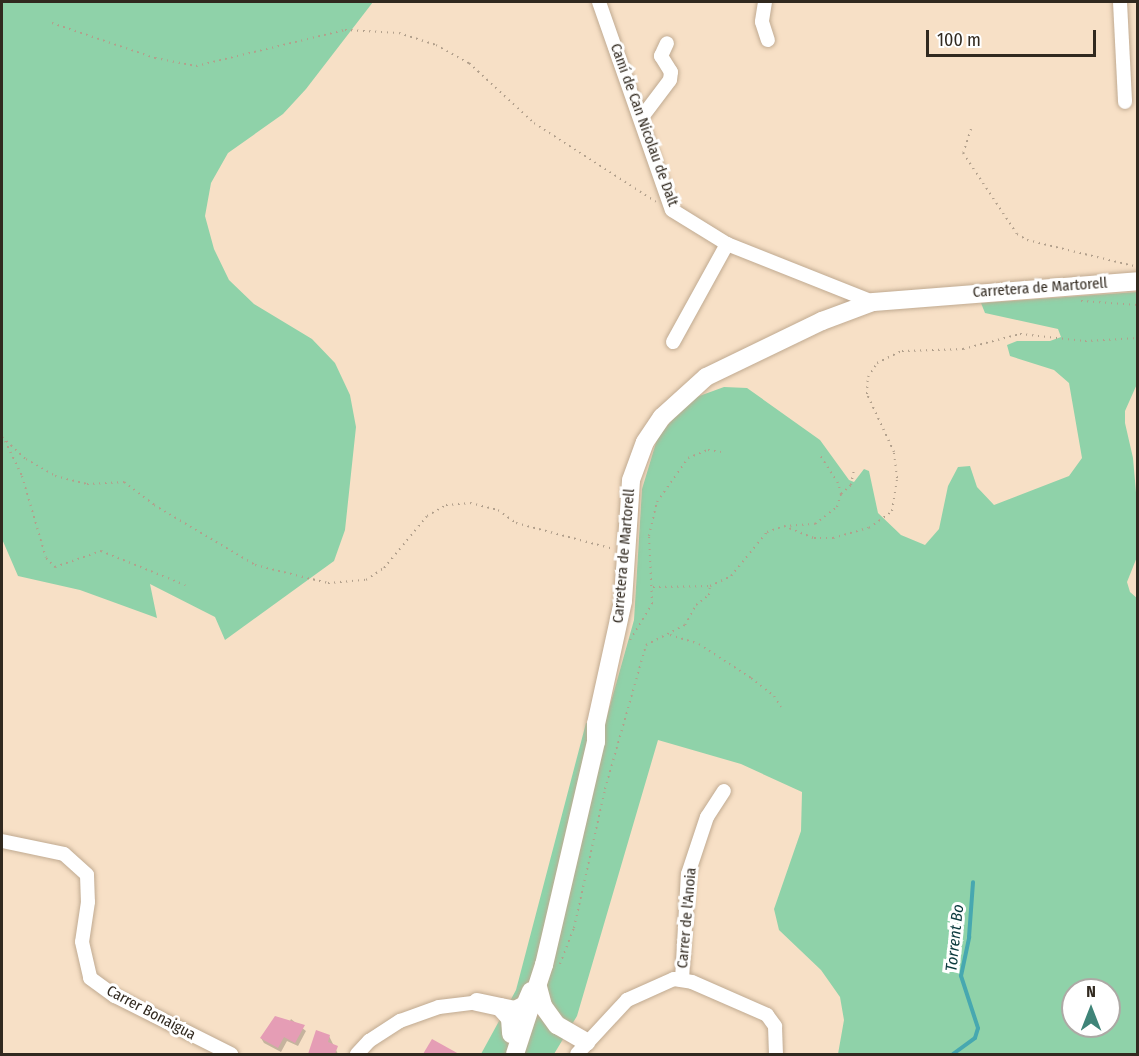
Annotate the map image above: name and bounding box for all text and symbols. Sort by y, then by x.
scale bar [929,18,1098,56]
text: 100 m [937,29,981,51]
street label: Camí de Can Nicolau de Dalt [606,41,682,209]
street label: Carretera de Martorell [972,274,1108,302]
street label: Carretera de Martorell [609,488,639,624]
street label: Carrer de l'Anoia [674,867,700,969]
water label: Torrent Bo [942,903,968,973]
north arrow [1061,978,1121,1038]
street label: Carrer Bonaigua [103,982,199,1044]
text: N [1086,982,1096,1001]

